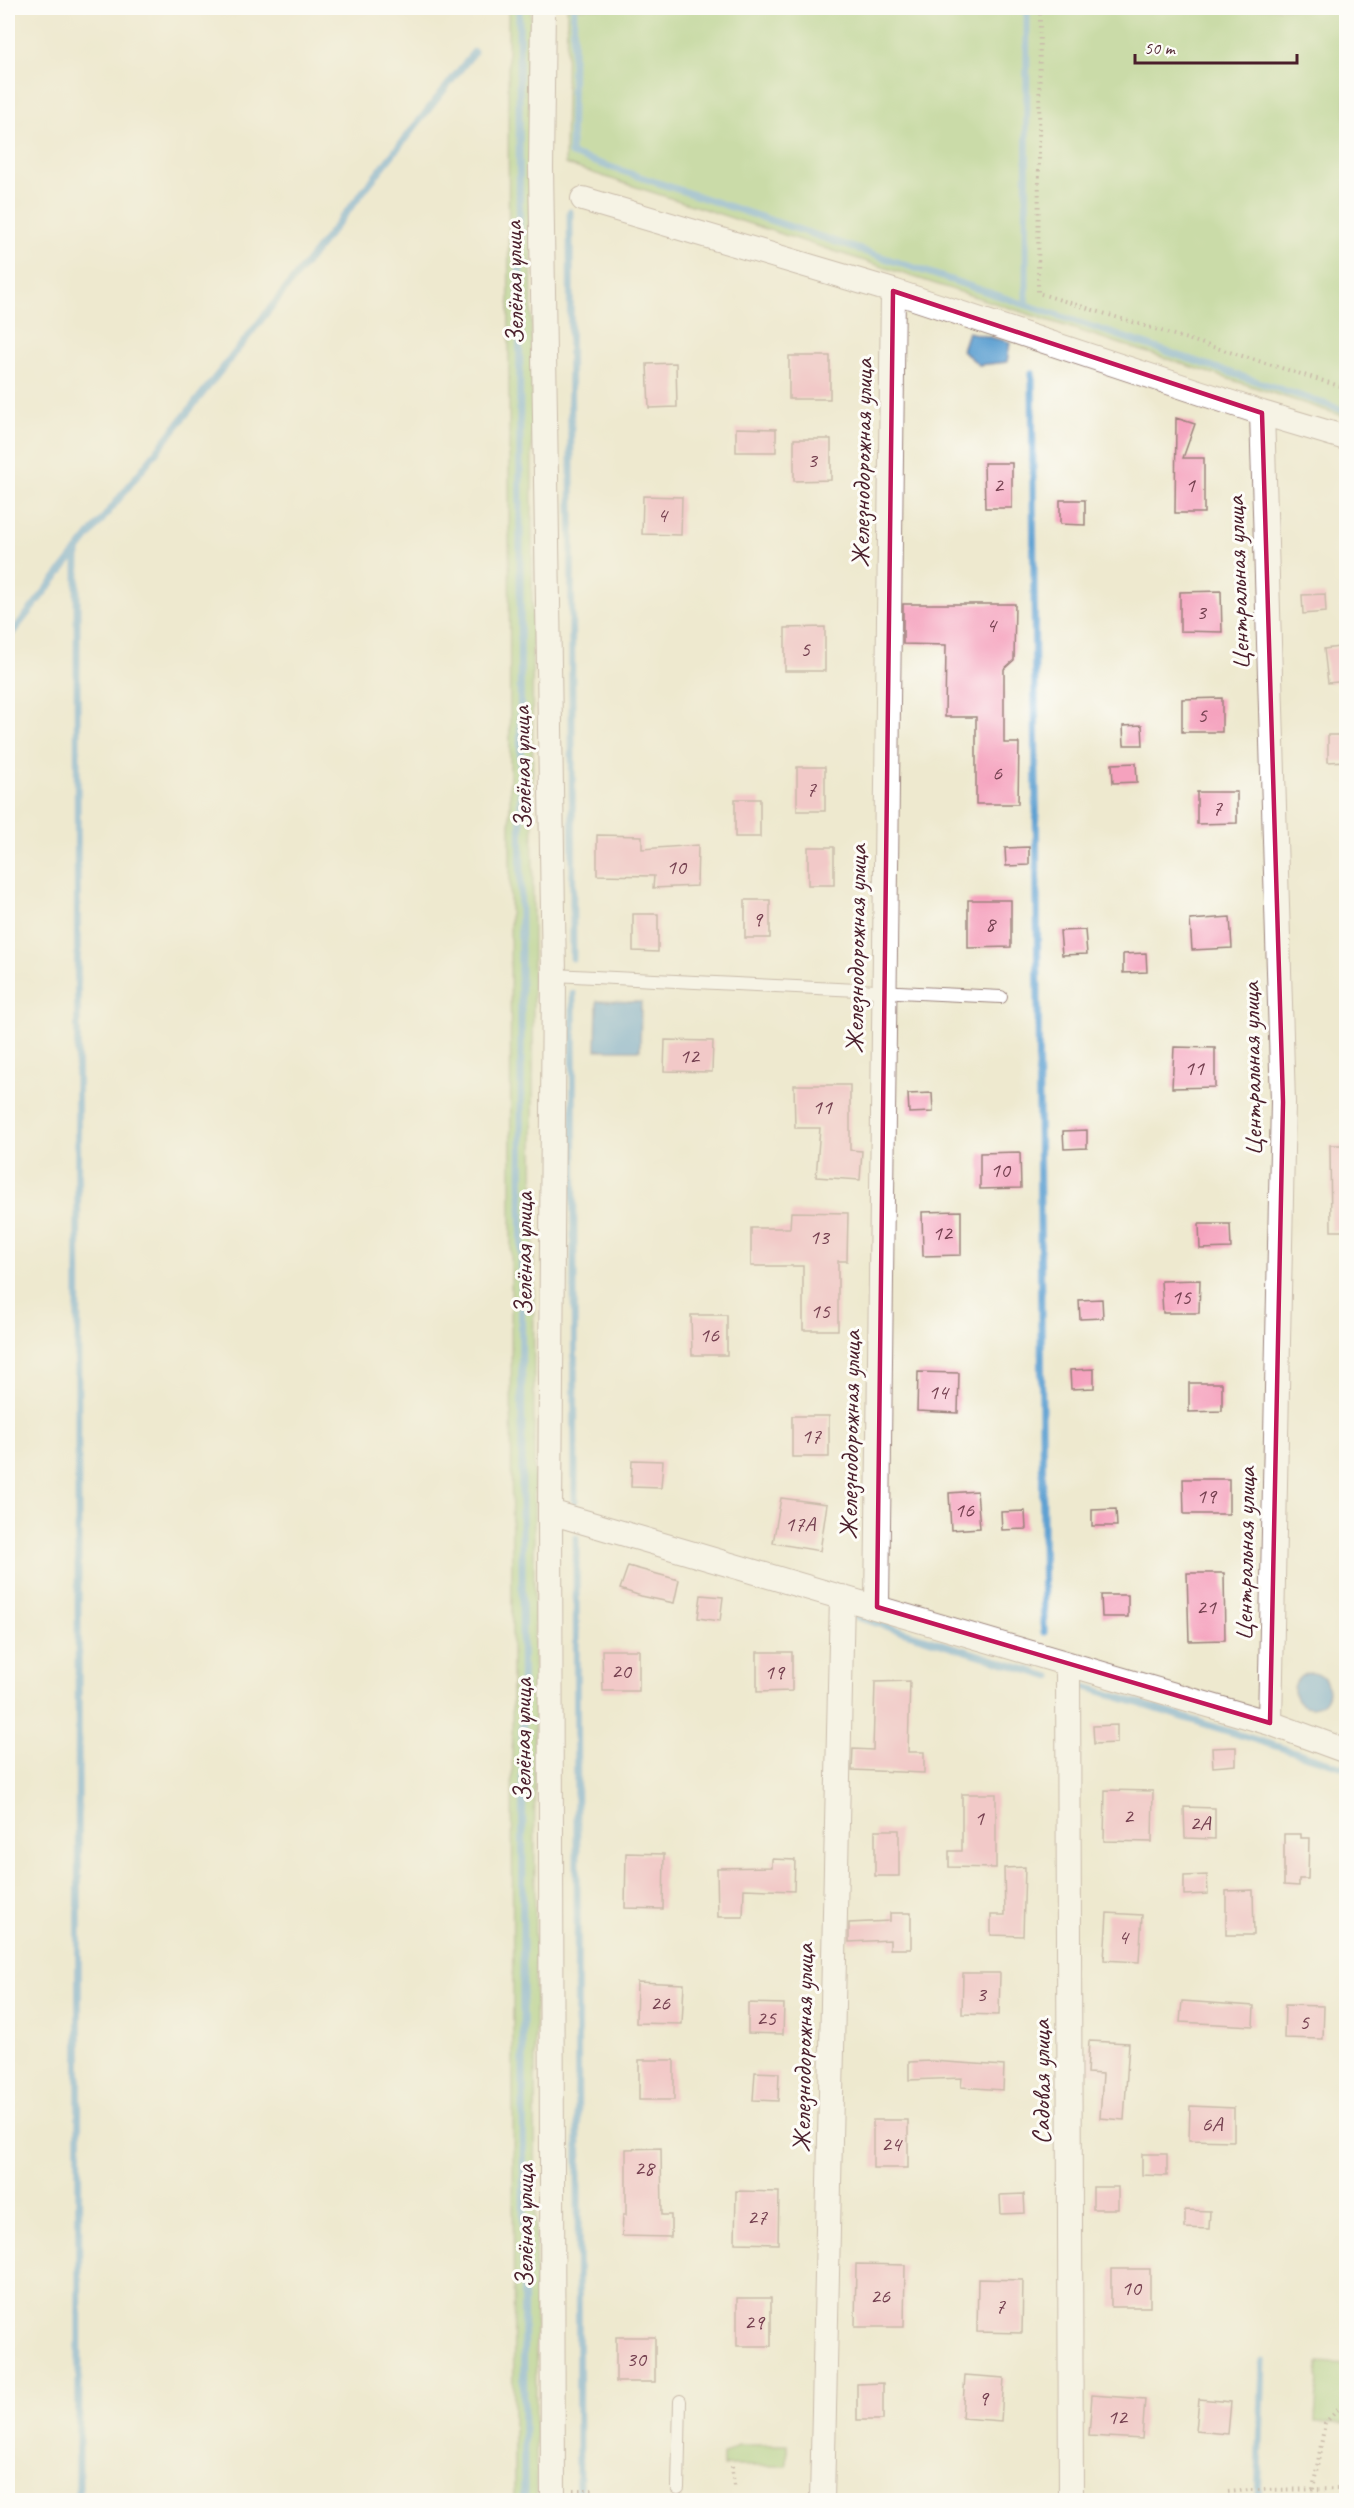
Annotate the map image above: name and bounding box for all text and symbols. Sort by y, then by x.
scale bar [1135,27,1297,65]
text: 50 m [1144,37,1177,59]
street label: Зелёная улица [496,219,532,345]
street label: Железнодорожная улица [844,357,880,568]
house number: 3 [807,446,819,474]
house number: 2 [993,471,1005,499]
house number: 1 [1185,471,1196,499]
street label: Центральная улица [1218,494,1258,671]
house number: 4 [657,501,669,529]
house number: 3 [1196,598,1208,626]
house number: 4 [986,611,998,639]
house number: 5 [800,635,811,663]
house number: 5 [1197,701,1208,729]
street label: Зелёная улица [504,704,540,830]
house number: 6 [992,759,1003,787]
house number: 7 [806,775,817,803]
house number: 7 [1212,794,1223,822]
street label: Железнодорожная улица [838,843,874,1054]
house number: 10 [666,853,688,881]
house number: 9 [752,905,764,933]
house number: 8 [985,910,997,938]
street label: Центральная улица [1234,980,1270,1156]
house number: 12 [679,1042,701,1070]
house number: 11 [1184,1054,1205,1082]
house number: 11 [812,1093,833,1121]
house number: 10 [990,1156,1012,1184]
street label: Зелёная улица [507,1191,540,1316]
house number: 12 [932,1219,954,1247]
house number: 13 [809,1223,831,1251]
house number: 15 [1171,1283,1192,1311]
house number: 15 [810,1297,831,1325]
house number: 16 [699,1321,720,1349]
street label: Железнодорожная улица [832,1329,868,1540]
house number: 14 [928,1378,950,1406]
house number: 17 [801,1422,822,1450]
street label: Центральная улица [1227,1465,1263,1641]
house number: 19 [1196,1482,1218,1510]
house number: 16 [954,1496,975,1524]
house number: 17А [785,1510,816,1538]
house number: 21 [1196,1593,1217,1621]
house number: 20 [611,1657,633,1685]
house number: 19 [764,1658,786,1686]
street label: Зелёная улица [506,1677,539,1802]
house number: 2 [1123,1802,1135,1830]
house number: 1 [974,1804,985,1832]
house number: 2А [1190,1809,1211,1837]
house number: 4 [1118,1923,1130,1951]
street label: Железнодорожная улица [785,1942,821,2153]
house number: 3 [976,1980,988,2008]
house number: 26 [650,1989,671,2017]
house number: 25 [756,2004,777,2032]
house number: 5 [1299,2008,1310,2036]
street label: Садовая улица [1025,2018,1058,2144]
house number: 6А [1202,2110,1223,2138]
house number: 24 [881,2130,903,2158]
house number: 28 [634,2154,656,2182]
street label: Зелёная улица [508,2163,541,2288]
house number: 27 [747,2203,768,2231]
house number: 10 [1121,2274,1143,2302]
house number: 26 [870,2282,891,2310]
house number: 7 [995,2292,1006,2320]
house number: 29 [744,2308,766,2336]
house number: 30 [626,2345,648,2373]
house number: 9 [978,2384,990,2412]
house number: 12 [1107,2403,1129,2431]

